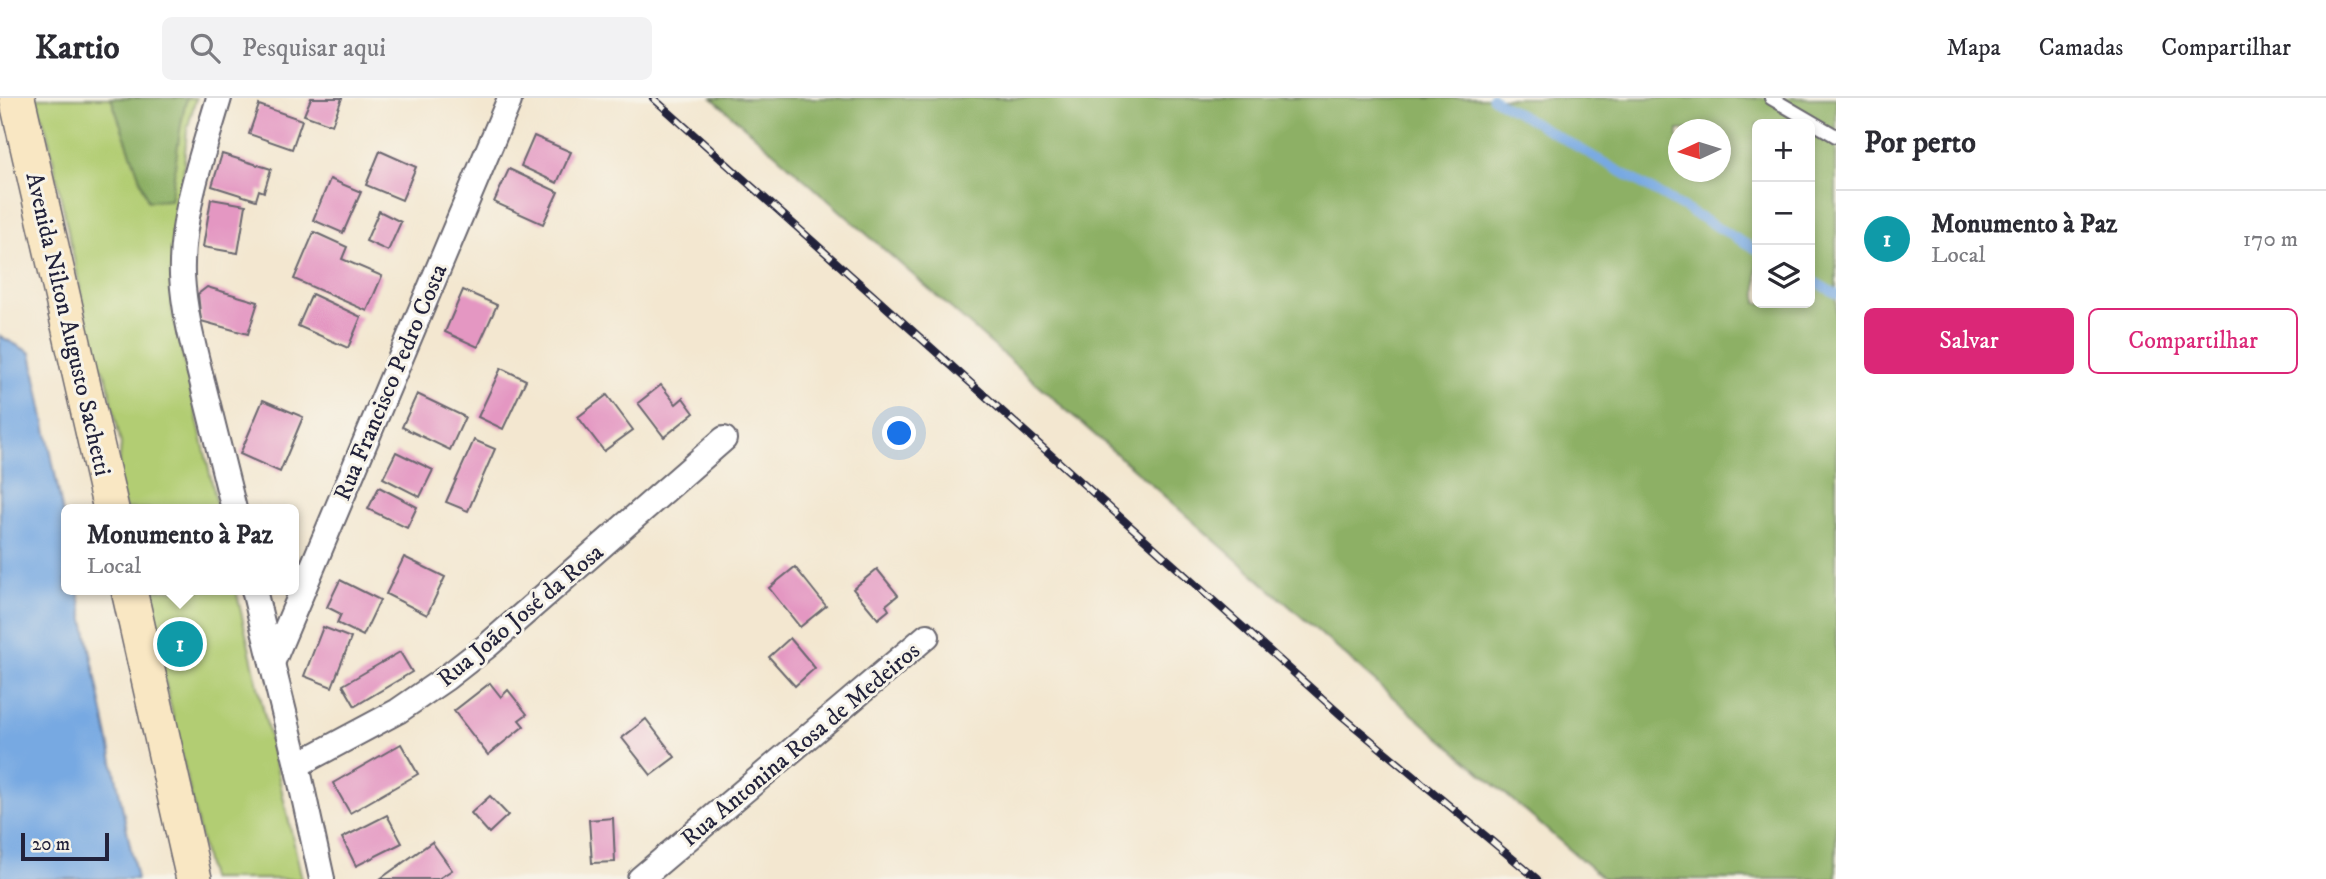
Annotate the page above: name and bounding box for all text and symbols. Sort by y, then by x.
search box [162,17,652,80]
text: Kartio [35,28,120,69]
icon: search [186,29,224,67]
text: Pesquisar aqui [242,32,386,65]
text: Mapa [1946,33,2001,63]
text: Camadas [2039,33,2123,63]
text: Compartilhar [2161,33,2291,63]
north arrow [1668,119,1731,182]
map controls [1752,119,1815,308]
button: + [1752,119,1815,182]
text: Por perto [1864,125,1976,162]
street label: Avenida Nilton Augusto Sachetti [18,170,118,479]
button: − [1752,182,1815,245]
text: Monumento à Paz [1931,208,2117,241]
text: 1 [1883,225,1891,254]
text: 170 m [2243,225,2298,254]
text: Local [1931,241,1985,270]
button: layers [1752,245,1815,308]
street label: Rua Francisco Pedro Costa [327,259,455,505]
button: Salvar [1864,308,2074,374]
button: Compartilhar [2088,308,2298,374]
your location [882,416,916,450]
popup [61,504,299,595]
text: Monumento à Paz [87,519,273,552]
street label: Rua João José da Rosa [431,537,610,694]
text: Local [87,552,141,581]
pin: 1 [157,618,203,670]
street label: Rua Antonina Rosa de Medeiros [675,636,926,854]
scale bar [21,830,108,862]
text: 20 m [32,833,70,856]

